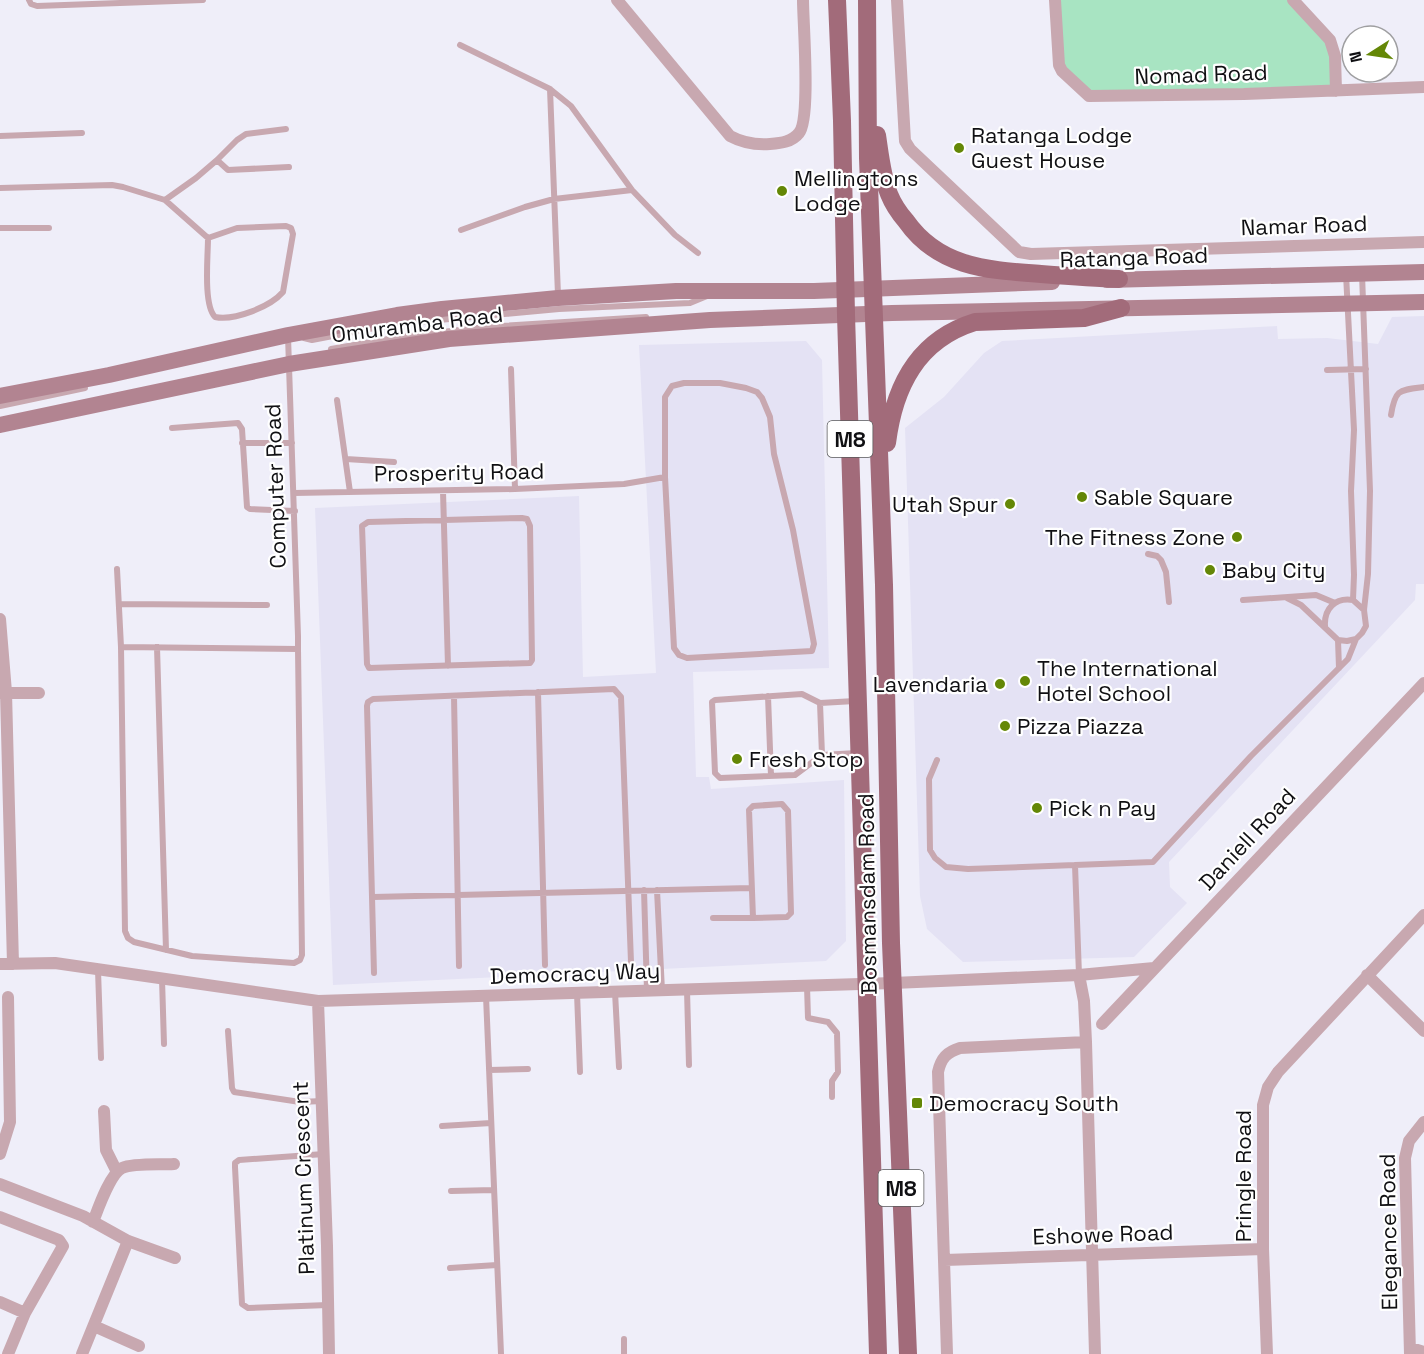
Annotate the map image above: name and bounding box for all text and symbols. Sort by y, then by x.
north arrow [1340,24,1400,84]
text: N [1344,50,1367,64]
street label: Nomad Road [1134,58,1268,90]
place label: Ratanga Lodge Guest House [971,121,1132,174]
marker: Ratanga Lodge Guest House [952,141,966,155]
place label: Mellingtons Lodge [794,164,918,217]
marker: Mellingtons Lodge [775,184,789,198]
street label: Namar Road [1240,209,1368,241]
street label: Ratanga Road [1059,240,1209,274]
street label: Omuramba Road [329,300,505,348]
street label: Computer Road [258,403,292,569]
road number: M8 [828,421,872,457]
street label: Prosperity Road [374,457,544,487]
place label: Sable Square [1094,483,1233,511]
place label: Utah Spur [892,490,998,518]
marker: Sable Square [1075,490,1089,504]
marker: Utah Spur [1003,497,1017,511]
place label: The Fitness Zone [1045,523,1225,551]
marker: The Fitness Zone [1230,530,1244,544]
place label: Baby City [1222,556,1326,584]
marker: Baby City [1203,563,1217,577]
place label: The International Hotel School [1037,654,1218,707]
place label: Lavendaria [873,670,988,698]
marker: The International Hotel School [1018,674,1032,688]
marker: Lavendaria [993,677,1007,691]
place label: Pizza Piazza [1017,712,1144,740]
marker: Pizza Piazza [998,719,1012,733]
place label: Fresh Stop [749,745,864,773]
marker: Fresh Stop [730,752,744,766]
street label: Daniell Road [1193,782,1301,896]
street label: Bosmansdam Road [851,793,883,995]
place label: Pick n Pay [1049,794,1156,822]
marker: Pick n Pay [1030,801,1044,815]
street label: Democracy Way [489,956,661,990]
street label: Platinum Crescent [286,1081,320,1275]
place label: Democracy South [929,1089,1119,1117]
marker: Democracy South [910,1096,924,1110]
street label: Pringle Road [1229,1110,1257,1242]
street label: Elegance Road [1373,1153,1403,1311]
road number: M8 [878,1170,924,1206]
street label: Eshowe Road [1032,1218,1174,1250]

